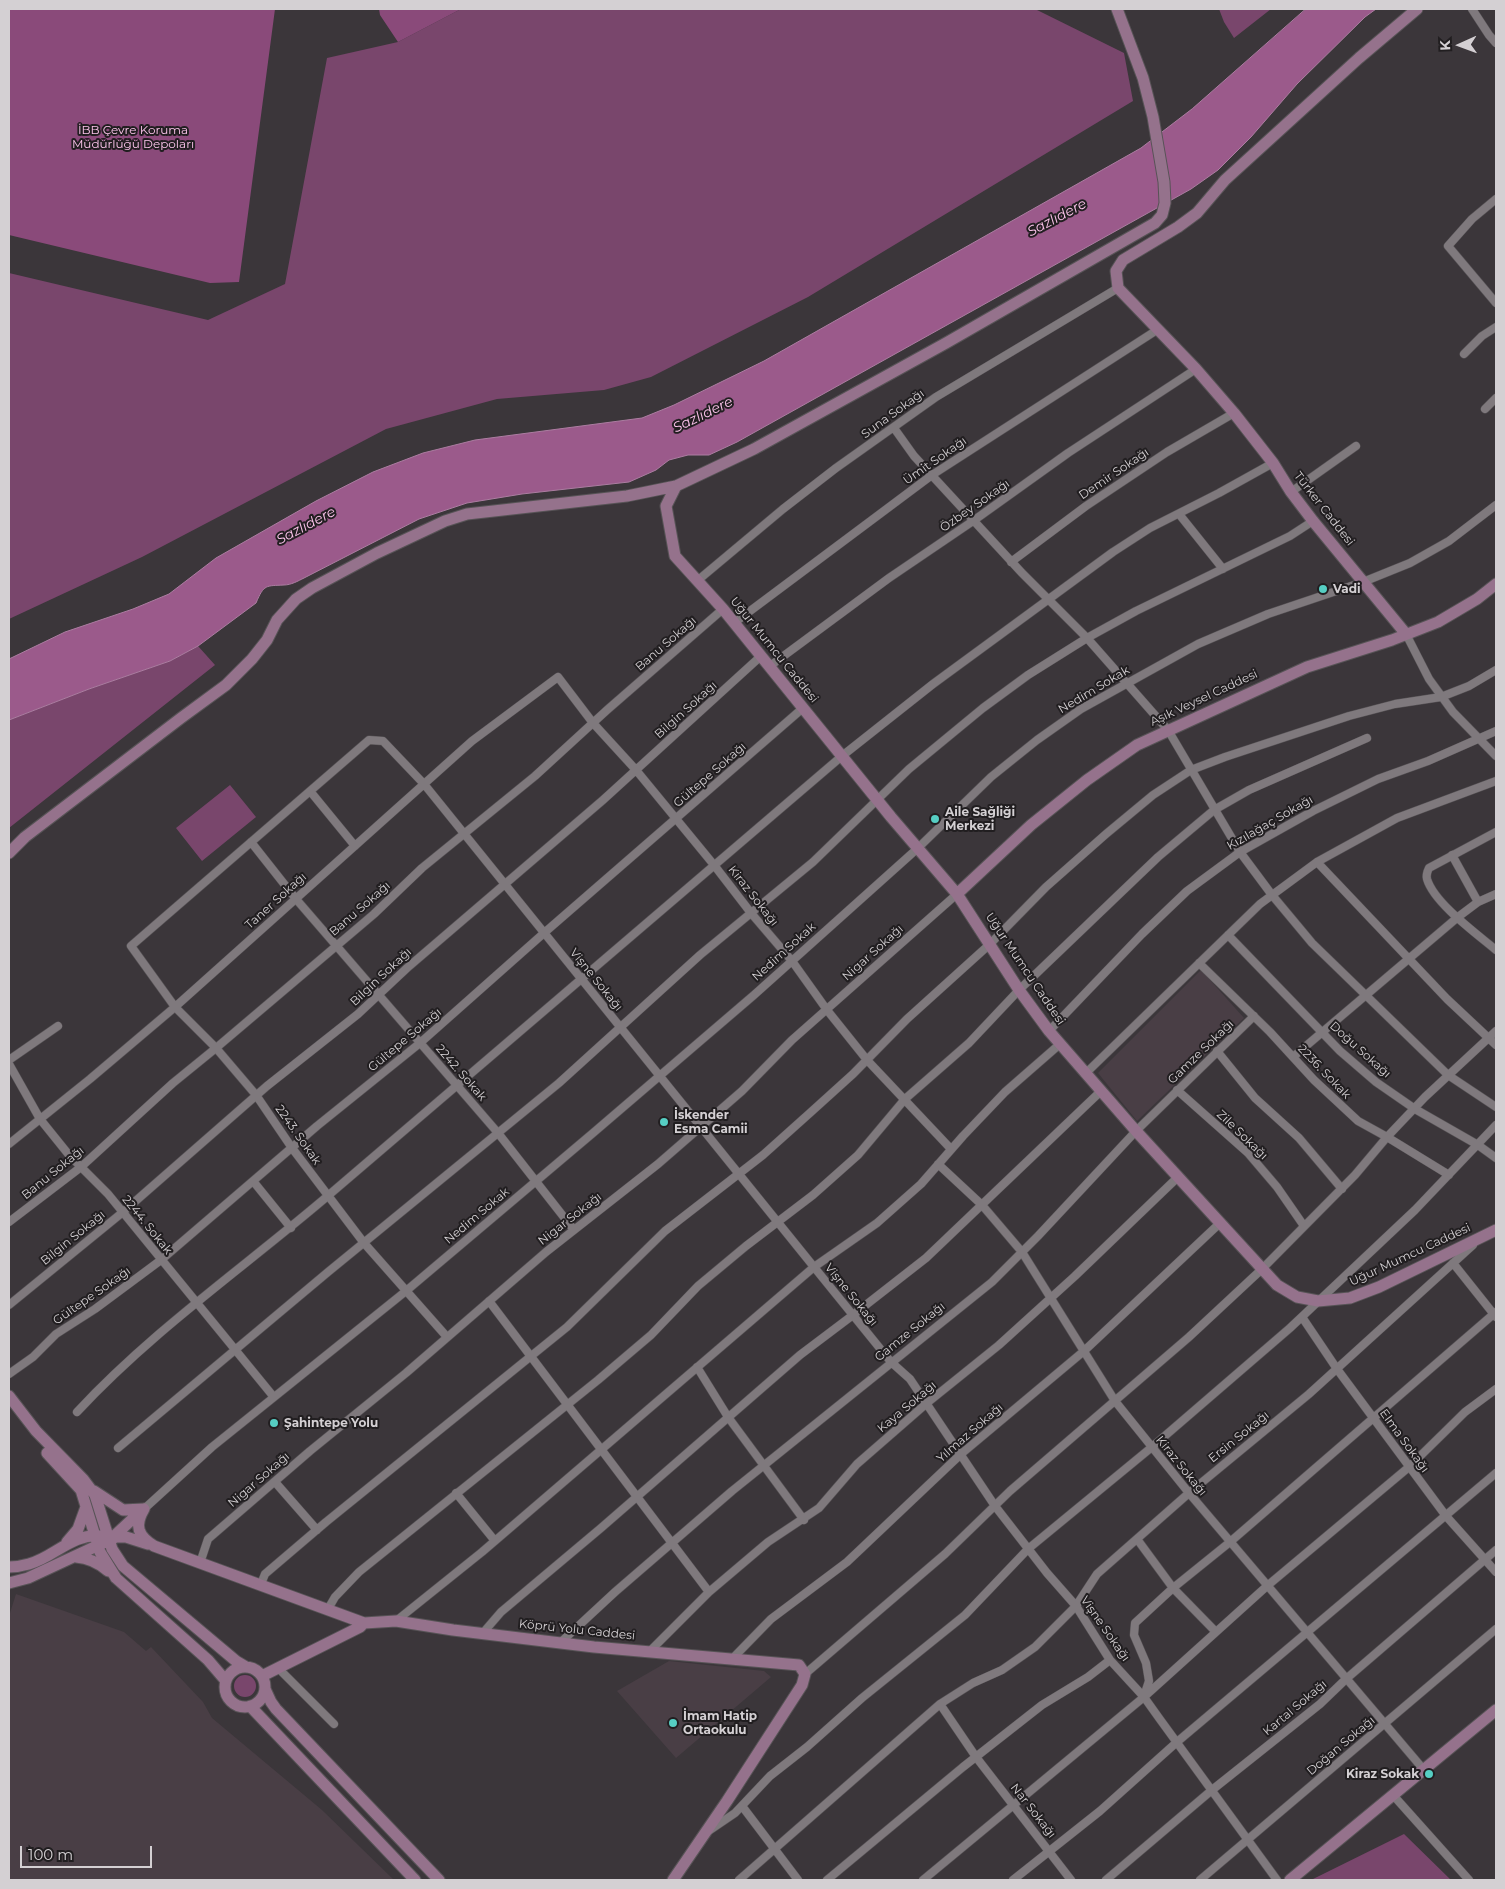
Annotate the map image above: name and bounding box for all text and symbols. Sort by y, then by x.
north arrow [1435,20,1485,70]
text: K [1436,40,1454,51]
park label: İBB Çevre Koruma Müdürlüğü Depoları [72,123,194,151]
water label: Sazlıdere [1025,195,1089,241]
street label: Suna Sokağı [859,386,927,442]
water label: Sazlıdere [670,393,736,437]
street label: Ümit Sokağı [901,434,969,488]
street label: Demir Sokağı [1076,445,1152,503]
street label: Türker Caddesi [1291,469,1357,549]
street label: Özbey Sokağı [937,477,1013,535]
water label: Sazlıdere [274,503,338,549]
place label: Vadi [1333,582,1361,596]
marker: Vadi [1317,583,1329,595]
street label: Uğur Mumcu Caddesi [727,594,821,706]
street label: Banu Sokağı [633,614,699,674]
street label: Nedim Sokak [1056,663,1132,717]
street label: Aşık Veysel Caddesi [1148,667,1260,729]
street label: Bilgin Sokağı [652,678,720,742]
street label: Gültepe Sokağı [671,740,749,810]
street label: Kızılağaç Sokağı [1224,793,1316,853]
place label: Aile Sağliği Merkezi [945,805,1015,833]
marker: Aile Sağliği Merkezi [929,813,941,825]
street label: Kiraz Sokağı [725,863,781,929]
street label: Taner Sokağı [242,870,310,932]
street label: Banu Sokağı [327,879,393,939]
street label: Uğur Mumcu Caddesi [982,910,1068,1028]
street label: Nedim Sokak [749,920,819,984]
street label: Nigar Sokağı [840,922,906,984]
street label: Bilgin Sokağı [347,945,415,1009]
street label: Vişne Sokağı [566,946,626,1014]
street label: Gültepe Sokağı [365,1005,445,1075]
street label: Gamze Sokağı [1165,1017,1237,1087]
street label: Doğu Sokağı [1326,1019,1394,1081]
street label: 2242. Sokak [433,1042,489,1104]
street label: 2236. Sokak [1295,1042,1353,1102]
street label: 2243. Sokak [272,1102,324,1168]
street label: Zile Sokağı [1214,1107,1270,1163]
place label: İskender Esma Camii [674,1108,748,1136]
marker: İskender Esma Camii [658,1116,670,1128]
street label: Banu Sokağı [19,1144,87,1202]
street label: Nedim Sokak [442,1185,512,1247]
street label: Nigar Sokağı [535,1190,605,1248]
street label: 2244. Sokak [119,1193,175,1257]
street label: Bilgin Sokağı [38,1208,108,1268]
street label: Uğur Mumcu Caddesi [1347,1221,1473,1289]
street label: Vişne Sokağı [821,1261,881,1329]
street label: Gültepe Sokağı [50,1264,134,1328]
street label: Gamze Sokağı [872,1299,948,1365]
street label: Kaya Sokağı [875,1378,939,1436]
street label: Yılmaz Sokağı [934,1400,1006,1466]
street label: Elma Sokağı [1376,1407,1432,1475]
street label: Ersin Sokağı [1206,1408,1272,1466]
place label: Şahintepe Yolu [284,1416,378,1430]
marker: Şahintepe Yolu [268,1417,280,1429]
street label: Kiraz Sokağı [1152,1433,1210,1499]
street label: Nigar Sokağı [225,1449,293,1511]
street label: Vişne Sokağı [1077,1594,1133,1664]
street label: Köprü Yolu Caddesi [518,1617,636,1643]
street label: Kartal Sokağı [1260,1677,1330,1739]
place label: İmam Hatip Ortaokulu [683,1709,757,1737]
street label: Doğan Sokağı [1304,1713,1378,1779]
marker: İmam Hatip Ortaokulu [667,1717,679,1729]
place label: Kiraz Sokak [1346,1767,1419,1781]
marker: Kiraz Sokak [1423,1768,1435,1780]
street label: Nar Sokağı [1007,1781,1059,1841]
scale bar [22,1836,155,1868]
text: 100 m [28,1845,73,1864]

